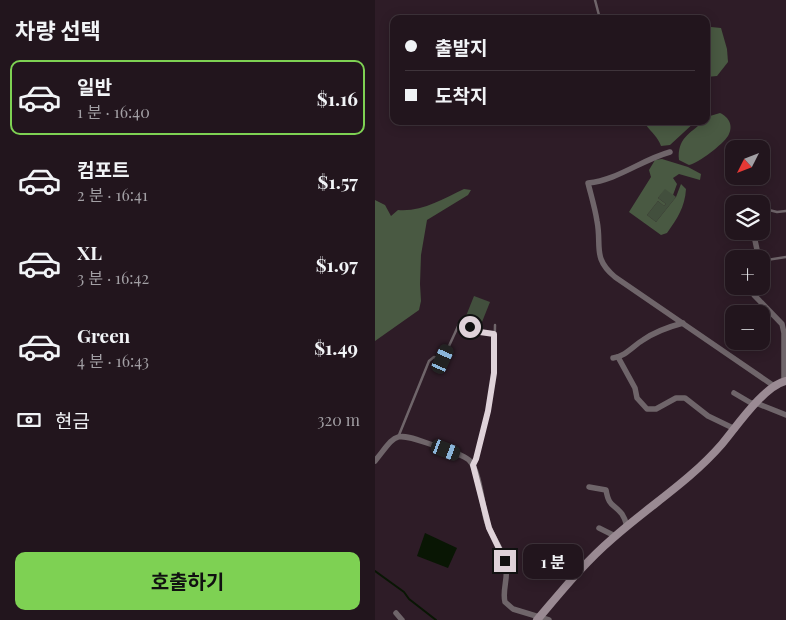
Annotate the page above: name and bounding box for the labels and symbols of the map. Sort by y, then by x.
north arrow [725,140,770,185]
route start [459,316,481,338]
car [430,342,455,376]
car [429,438,462,462]
callout: 1 분 [523,544,583,578]
route end [494,550,516,572]

